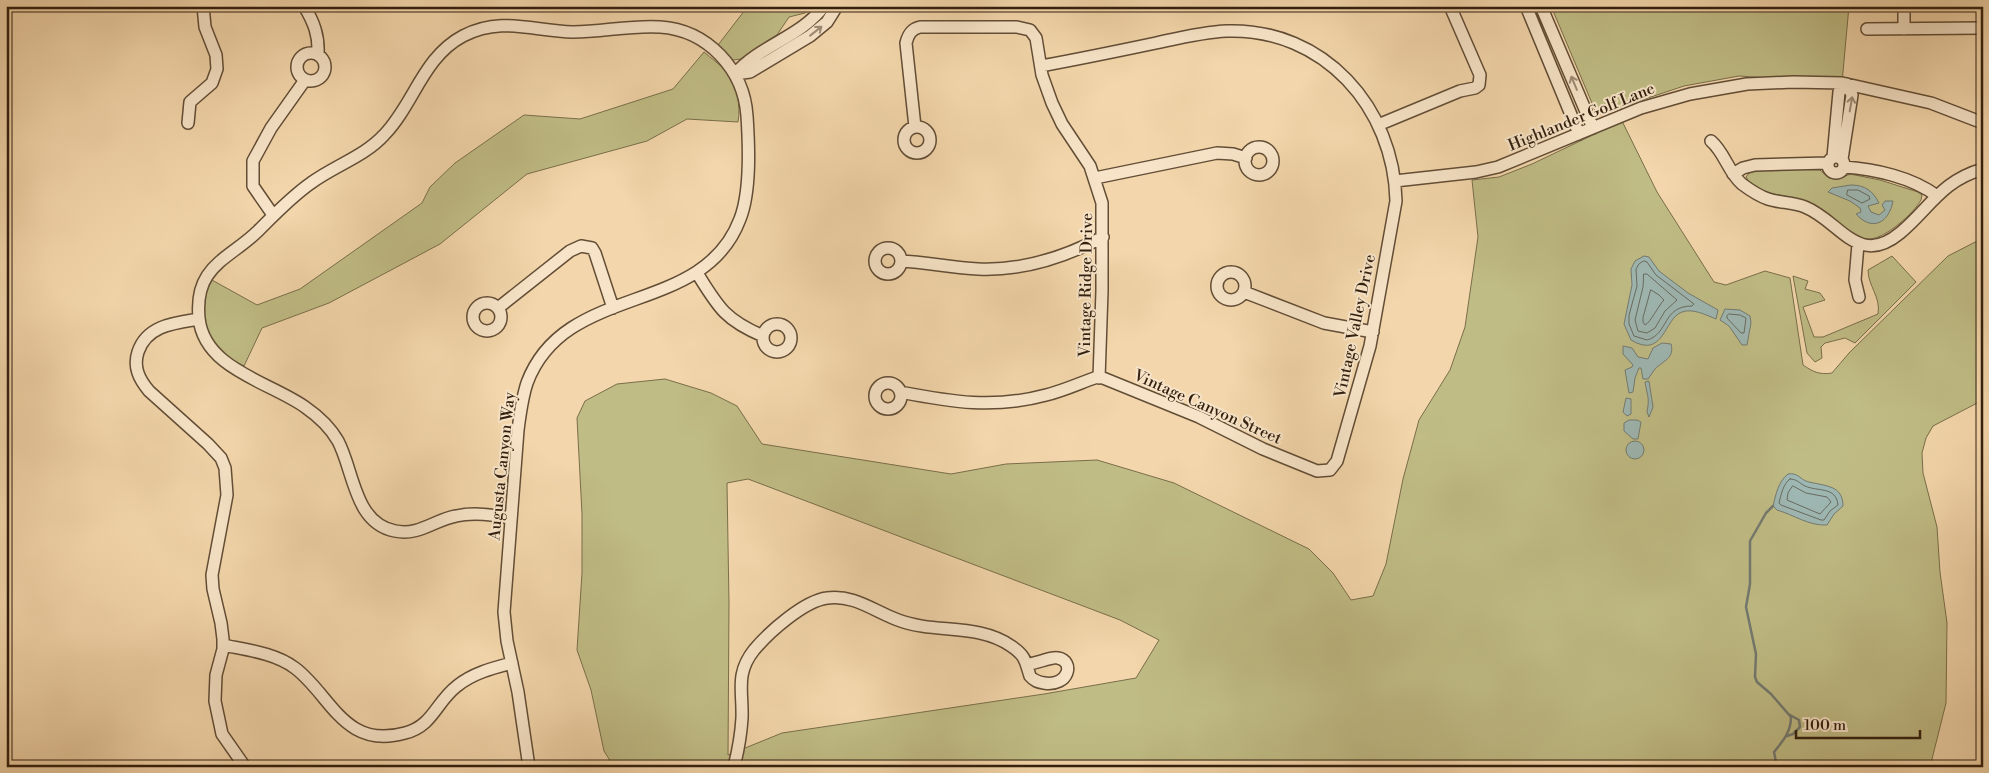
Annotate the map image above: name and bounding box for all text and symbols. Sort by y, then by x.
one-way arrow [809,26,822,37]
one-way arrow [1569,76,1579,91]
street label: Highlander Golf Lane [1505,78,1658,156]
one-way arrow [1846,96,1856,112]
street label: Vintage Ridge Drive [1075,213,1097,358]
street label: Vintage Valley Drive [1330,253,1380,401]
street label: Vintage Canyon Street [1129,365,1285,449]
street label: Augusta Canyon Way [484,391,520,542]
scale bar [1796,708,1920,740]
text: 100 m [1804,716,1846,735]

